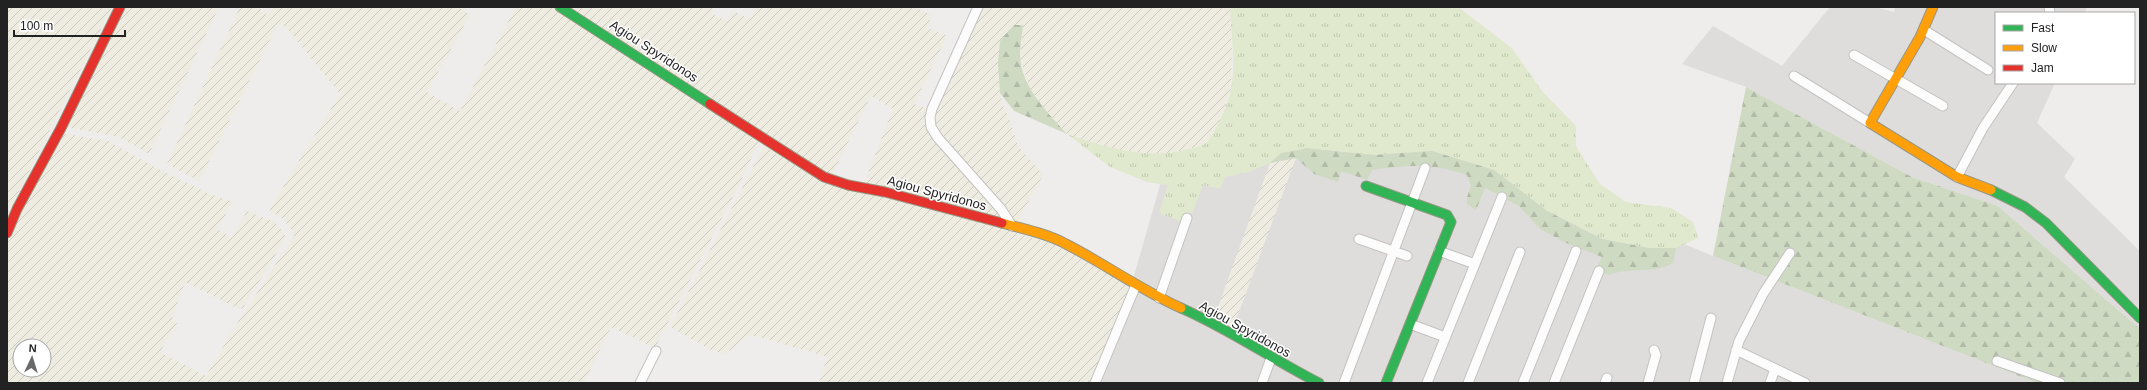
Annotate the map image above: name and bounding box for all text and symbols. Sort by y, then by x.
scale bar [14,12,125,38]
legend [1995,12,2135,84]
street label: Agiou Spyridonos [607,17,701,85]
text: 100 m [20,19,53,33]
text: Fast [2031,21,2055,35]
text: Slow [2031,41,2057,55]
text: Jam [2031,61,2054,75]
street label: Agiou Spyridonos [886,173,989,214]
street label: Agiou Spyridonos [1197,298,1294,361]
north arrow [12,338,52,378]
text: N [28,342,37,354]

